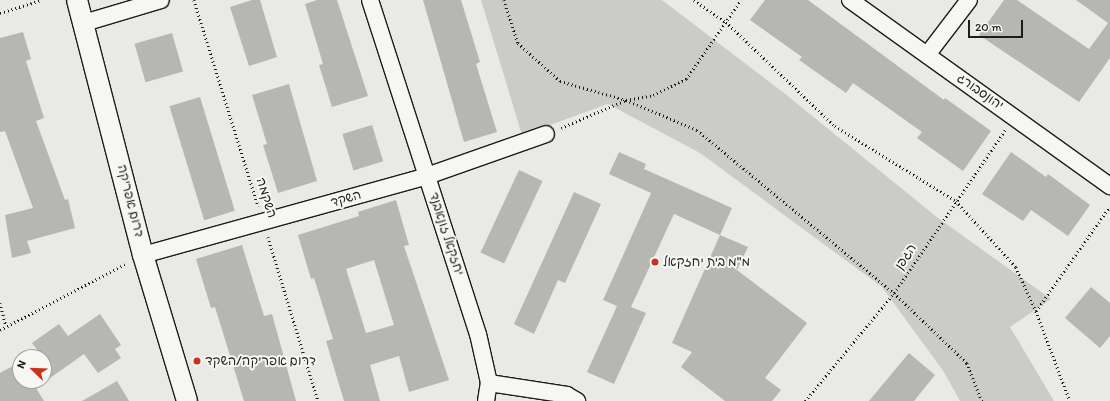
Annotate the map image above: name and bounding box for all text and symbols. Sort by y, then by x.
scale bar [970,12,1025,38]
text: 20 m [975,20,1002,34]
street label: יהונסבורג [954,70,1006,114]
street label: דרום אפריקה [113,163,147,239]
street label: השקמה [253,176,279,220]
street label: השקד [329,187,363,211]
street label: יחזקאל זונאבנד [425,190,467,278]
street label: הגפן [892,241,920,273]
place label: מ"מ בית יחזקאל [663,254,750,270]
marker: מ"מ בית יחזקאל [650,257,660,267]
north arrow [12,349,52,389]
place label: דרום אפריקה/השקד [205,353,316,369]
marker: דרום אפריקה/השקד [192,356,202,366]
text: N [14,359,29,370]

